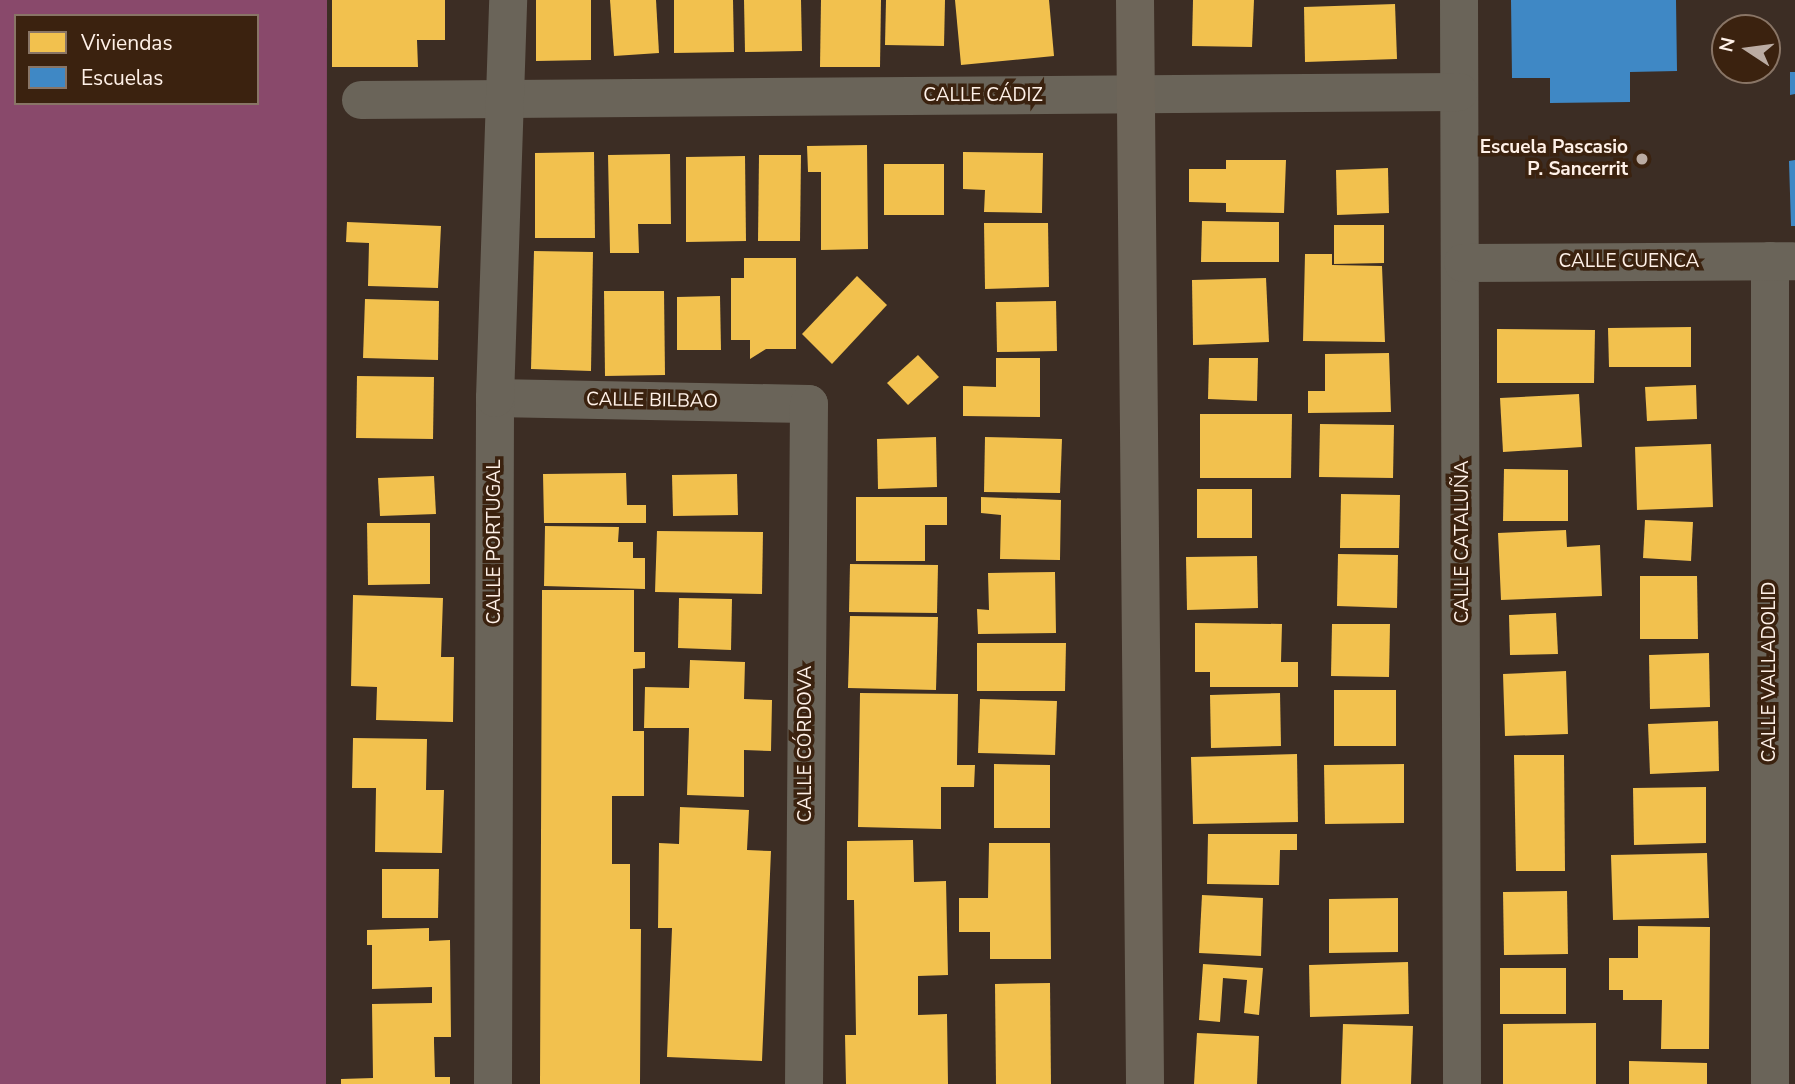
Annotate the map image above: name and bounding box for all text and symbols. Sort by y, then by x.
legend [14,14,259,105]
north arrow [1711,14,1781,84]
text: Viviendas [81,29,173,57]
text: N [1713,35,1742,55]
text: Escuelas [81,64,163,92]
street label: CALLE CÁDIZ [923,85,1043,107]
place label: Escuela Pascasio P. Sancerrit [1480,137,1628,181]
marker: Escuela Pascasio P. Sancerrit [1634,151,1650,167]
street label: CALLE CUENCA [1559,251,1699,273]
street label: CALLE BILBAO [586,388,718,414]
street label: CALLE PORTUGAL [484,460,506,624]
street label: CALLE CATALUÑA [1452,460,1474,624]
street label: CALLE VALLADOLID [1759,582,1781,762]
street label: CALLE CÓRDOVA [795,666,817,822]

